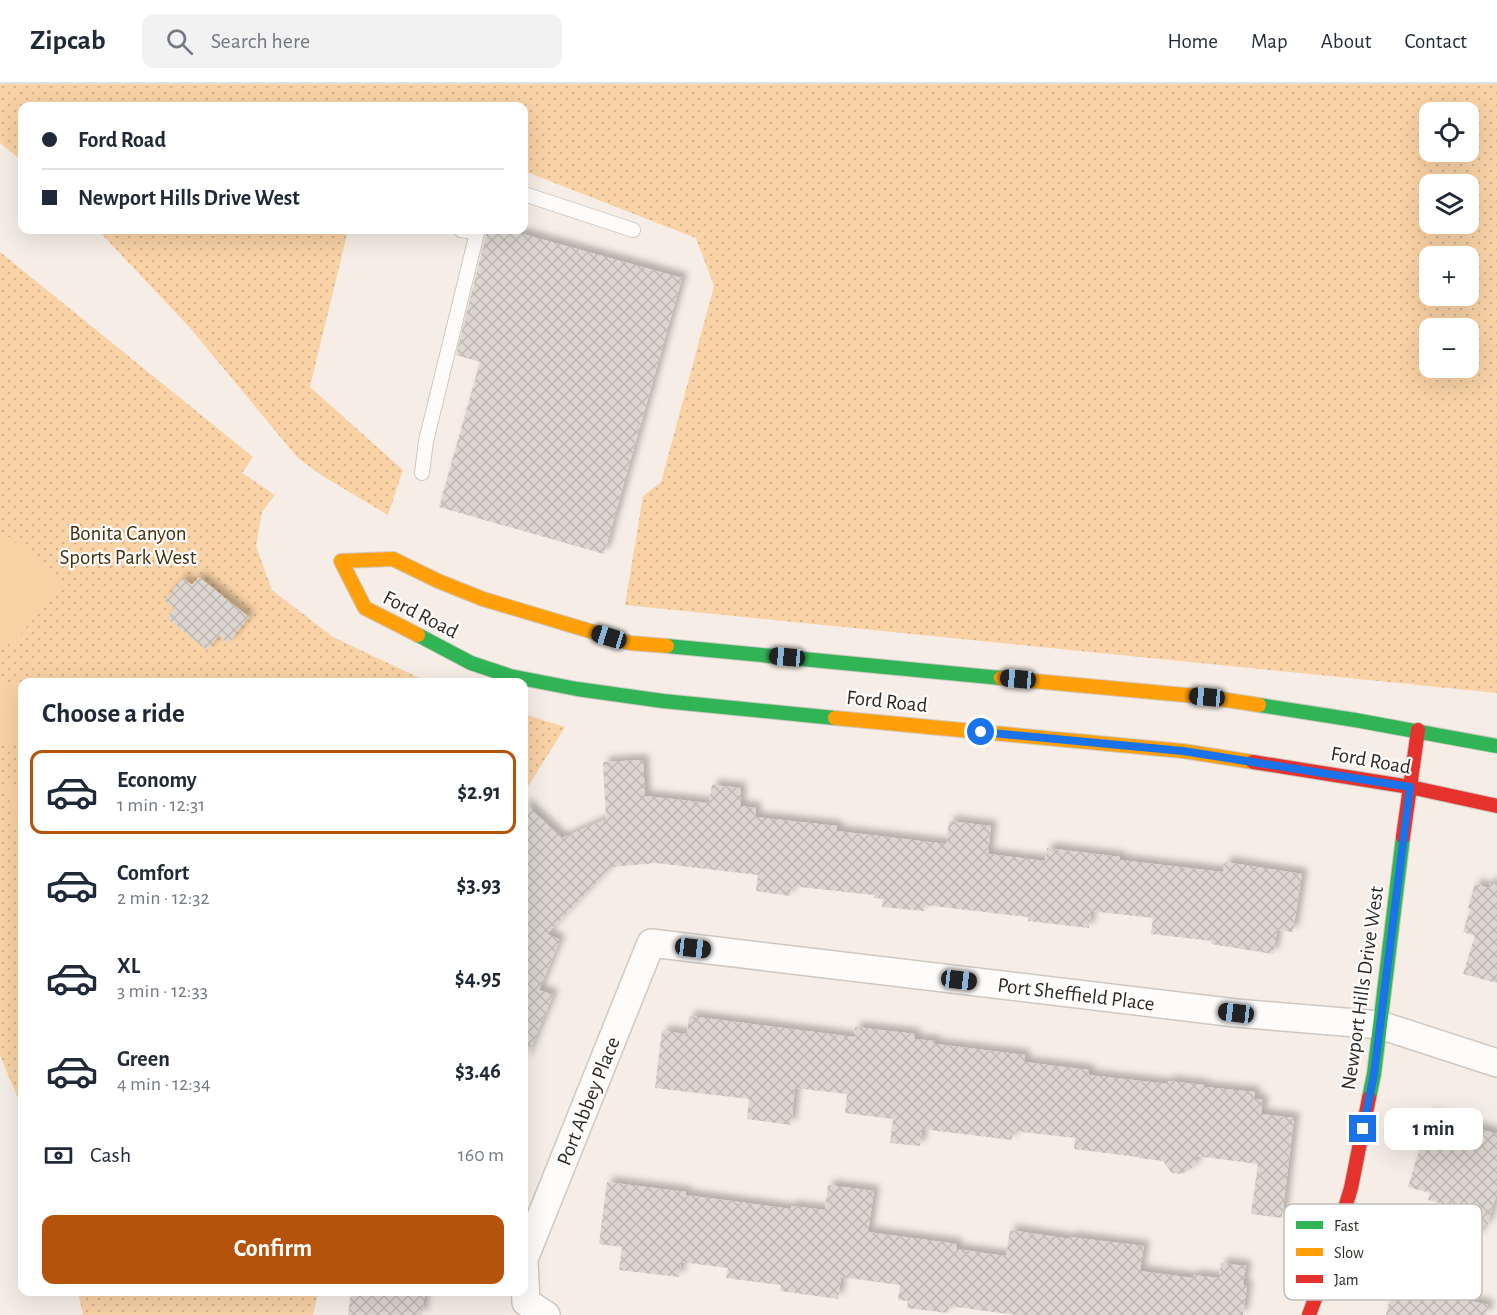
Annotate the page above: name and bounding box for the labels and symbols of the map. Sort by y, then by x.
park label: Bonita Canyon Sports Park West [59,523,197,568]
street label: Ford Road [380,587,462,642]
car [589,623,629,651]
car [768,646,806,668]
car [999,668,1037,690]
car [1188,686,1226,708]
street label: Ford Road [845,687,929,716]
route start [967,718,994,745]
street label: Ford Road [1329,743,1413,778]
street label: Newport Hills Drive West [1338,884,1387,1091]
car [674,937,712,959]
car [940,969,978,991]
street label: Port Sheffield Place [996,974,1156,1015]
car [1217,1002,1255,1024]
street label: Port Abbey Place [553,1034,624,1168]
callout: 1 min [1384,1108,1483,1150]
route end [1349,1115,1376,1142]
legend [1284,1204,1482,1300]
text: Fast [1334,1218,1359,1234]
text: Slow [1334,1245,1364,1261]
text: Jam [1334,1272,1359,1288]

